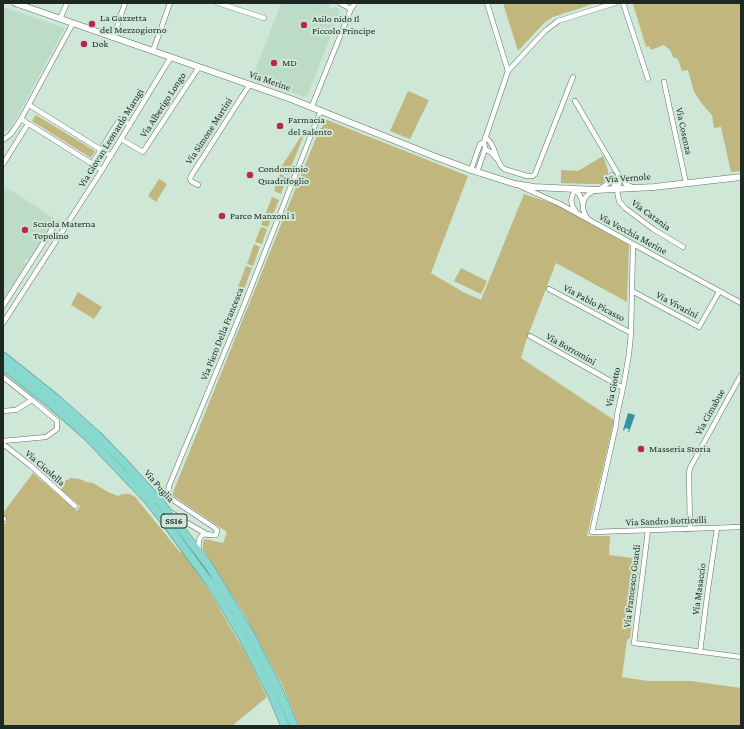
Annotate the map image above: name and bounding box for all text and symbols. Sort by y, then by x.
place label: La Gazzetta del Mezzogiorno [100,12,167,36]
place label: Asilo nido Il Piccolo Principe [312,13,375,36]
marker: La Gazzetta del Mezzogiorno [87,19,97,29]
marker: Asilo nido Il Piccolo Principe [299,20,309,30]
place label: Dok [92,38,108,50]
marker: Dok [79,39,89,49]
place label: MD [282,57,297,69]
marker: MD [269,58,279,68]
street label: Via Merine [248,68,292,94]
street label: Via Alberigo Longo [137,70,189,140]
street label: Via Giovan Leonardo Marugi [76,86,146,190]
street label: Via Simone Martini [183,95,235,167]
street label: Via Cosenza [673,106,695,156]
place label: Farmacia del Salento [288,114,332,138]
marker: Farmacia del Salento [275,121,285,131]
place label: Condominio Quadrifoglio [258,163,309,186]
marker: Condominio Quadrifoglio [245,170,255,180]
street label: Via Vernole [605,170,651,186]
street label: Via Catania [629,197,673,233]
place label: Parco Manzoni 1 [230,210,294,222]
marker: Parco Manzoni 1 [217,211,227,221]
street label: Via Vecchia Merine [597,211,669,257]
place label: Scuola Materna Topolino [33,218,95,242]
marker: Scuola Materna Topolino [20,225,30,235]
street label: Via Pablo Picasso [561,282,627,324]
street label: Via Piero Della Francesca [198,286,246,382]
street label: Via Vivarini [654,289,700,321]
street label: Via Borromini [544,330,598,368]
street label: Via Giotto [603,366,623,408]
street label: Via Cimabue [692,387,728,437]
place label: Masseria Storia [649,443,711,455]
marker: Masseria Storia [636,444,646,454]
street label: Via Cicolella [23,447,67,489]
street label: Via Puglia [141,467,177,505]
road number: SS16 [161,514,187,528]
street label: Via Sandro Botticelli [625,514,707,528]
street label: Via Francesco Guardi [621,544,643,628]
street label: Via Masaccio [689,562,709,616]

